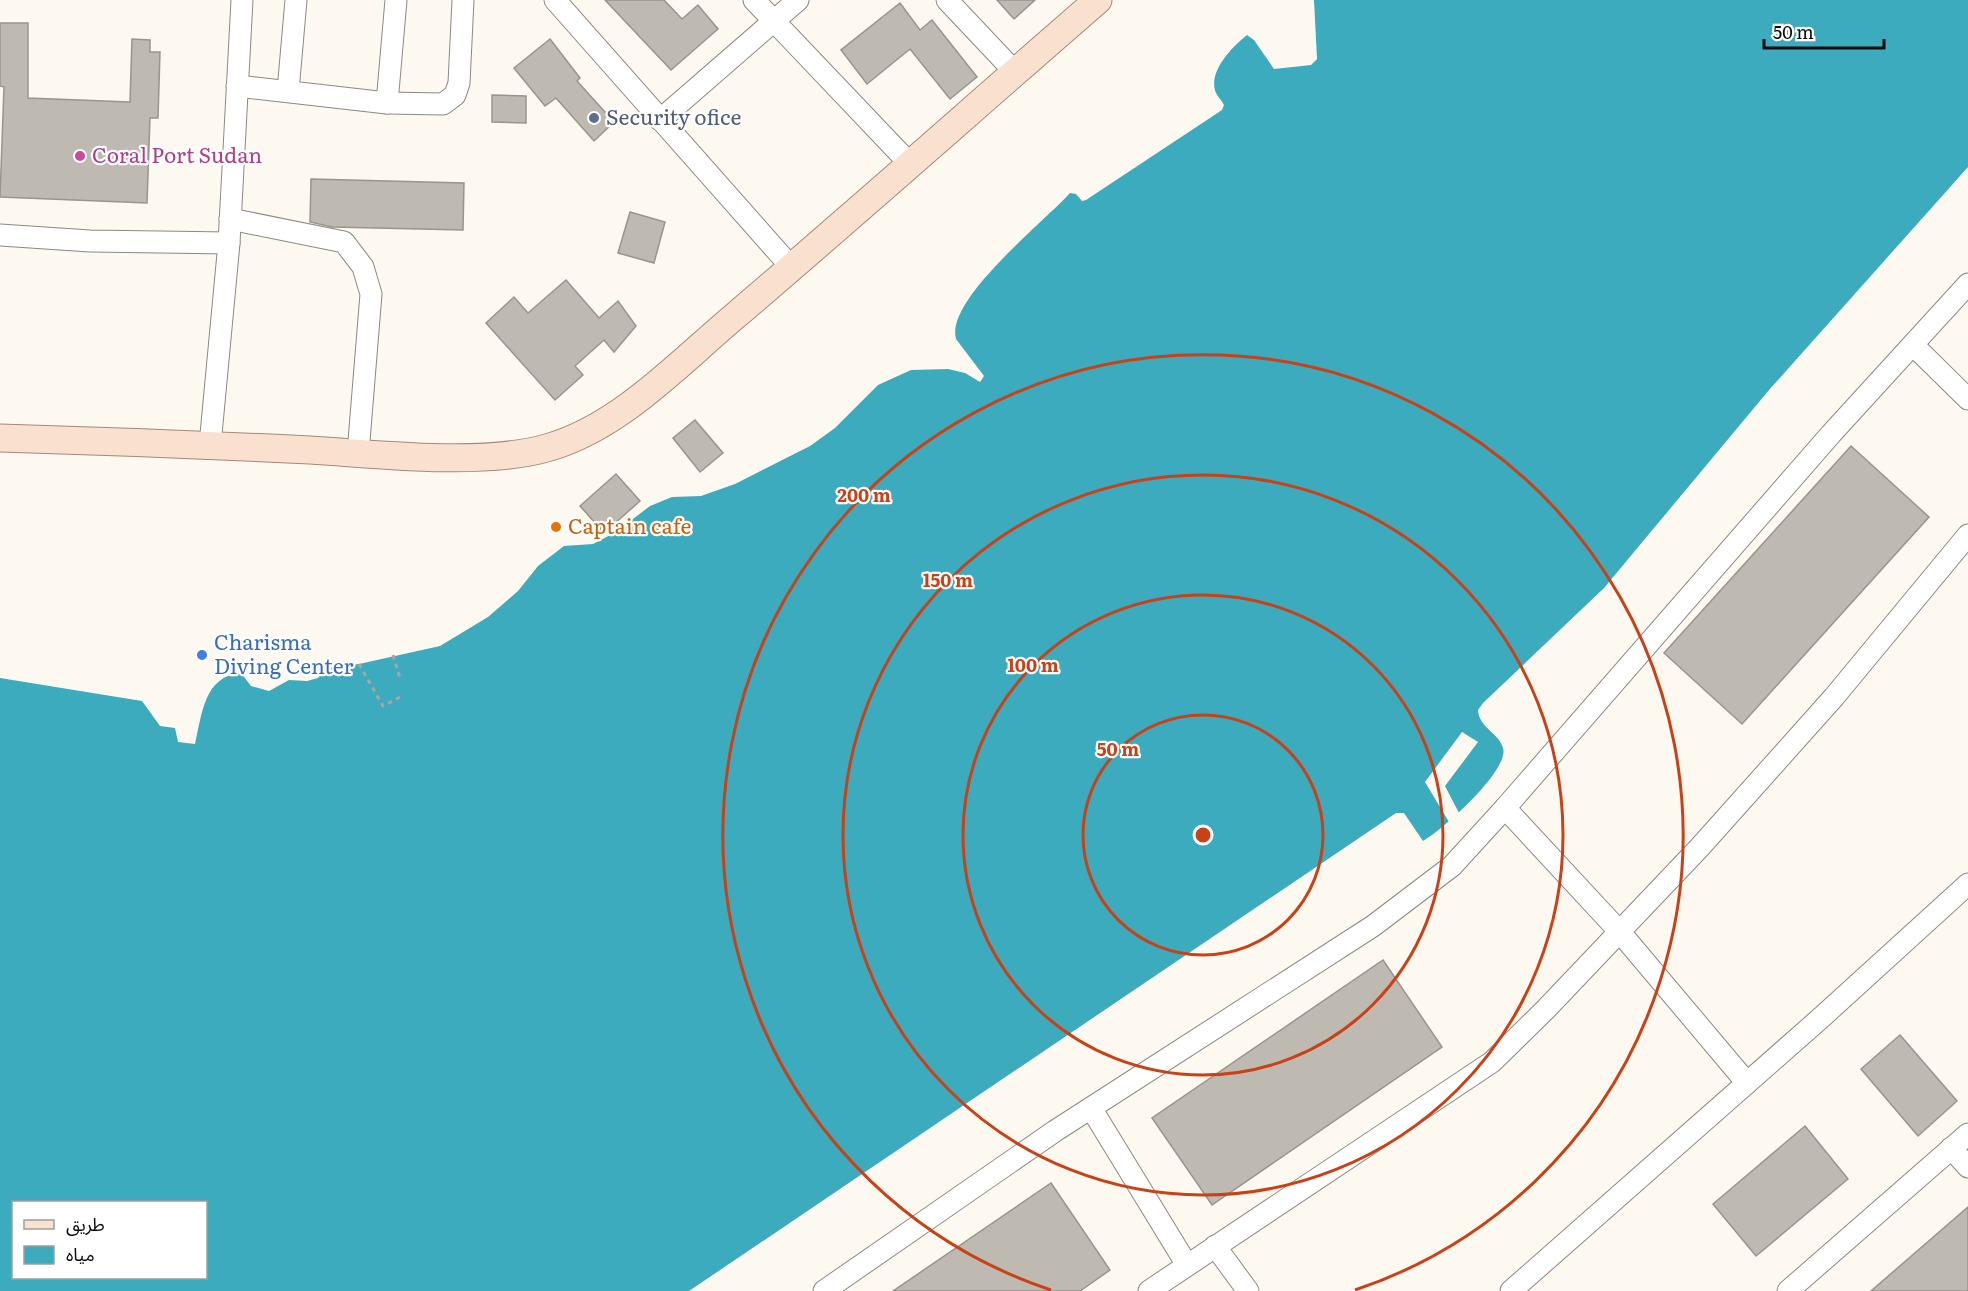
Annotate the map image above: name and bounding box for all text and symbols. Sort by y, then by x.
scale bar [1764,12,1884,50]
text: 50 m [1773,18,1814,45]
place label: Security ofice [606,100,741,131]
marker: Security ofice [587,111,601,125]
place label: Coral Port Sudan [92,138,262,169]
marker: Coral Port Sudan [73,149,87,163]
text: 200 m [837,481,891,508]
place label: Captain cafe [568,509,692,540]
marker: Captain cafe [549,520,563,534]
text: 150 m [923,566,973,593]
place label: Charisma Diving Center [214,625,353,680]
marker: Charisma Diving Center [195,648,209,662]
text: 100 m [1007,651,1059,678]
text: 50 m [1097,735,1139,762]
centre of rings [1193,825,1213,845]
legend [12,1201,207,1279]
text: طريق [66,1210,105,1237]
text: مياه [66,1240,95,1267]

